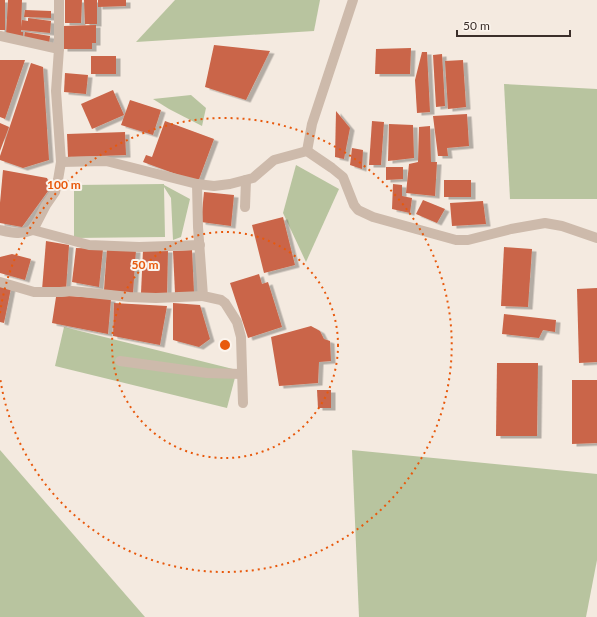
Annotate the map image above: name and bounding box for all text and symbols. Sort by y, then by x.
scale bar [457,12,570,38]
text: 50 m [463,18,490,33]
text: 100 m [47,177,81,192]
text: 50 m [132,257,158,272]
centre of rings [218,338,232,352]

